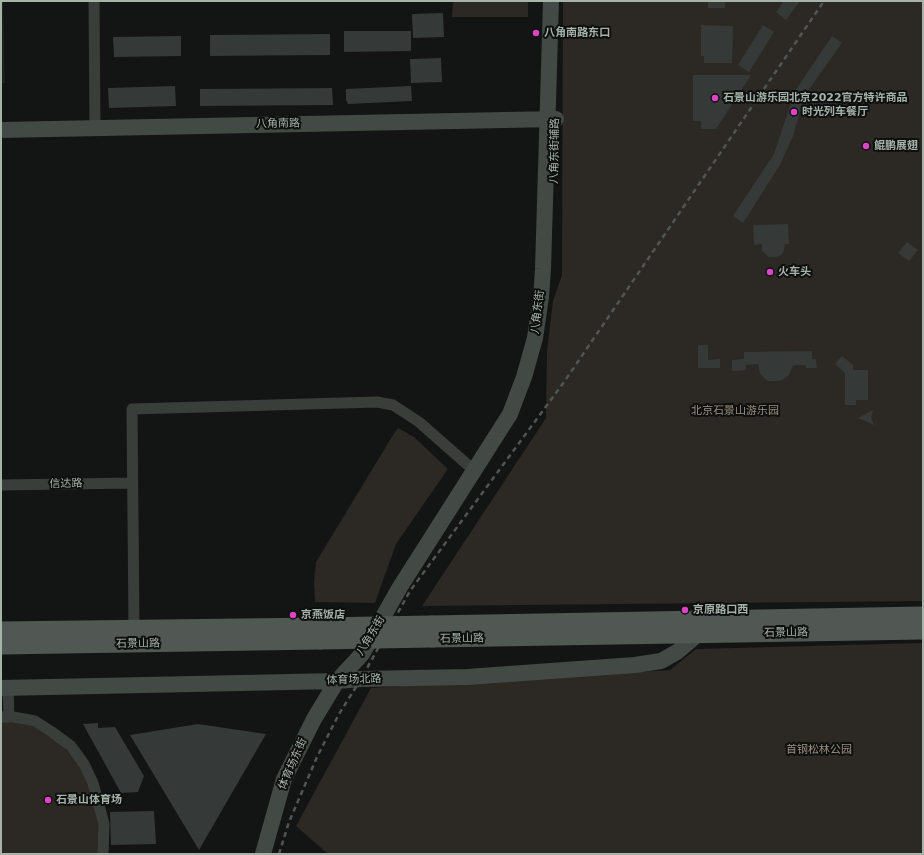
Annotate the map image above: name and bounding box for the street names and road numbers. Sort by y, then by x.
street label: 八角南路 [256,117,300,131]
street label: 八角东街辅路 [548,118,562,184]
street label: 八角东街 [529,289,547,335]
street label: 信达路 [49,477,83,491]
street label: 八角东街 [354,614,388,658]
street label: 石景山路 [764,626,808,640]
street label: 石景山路 [440,632,484,646]
street label: 石景山路 [116,637,160,651]
street label: 体育场北路 [326,672,382,688]
street label: 体育场东街 [276,736,310,792]

